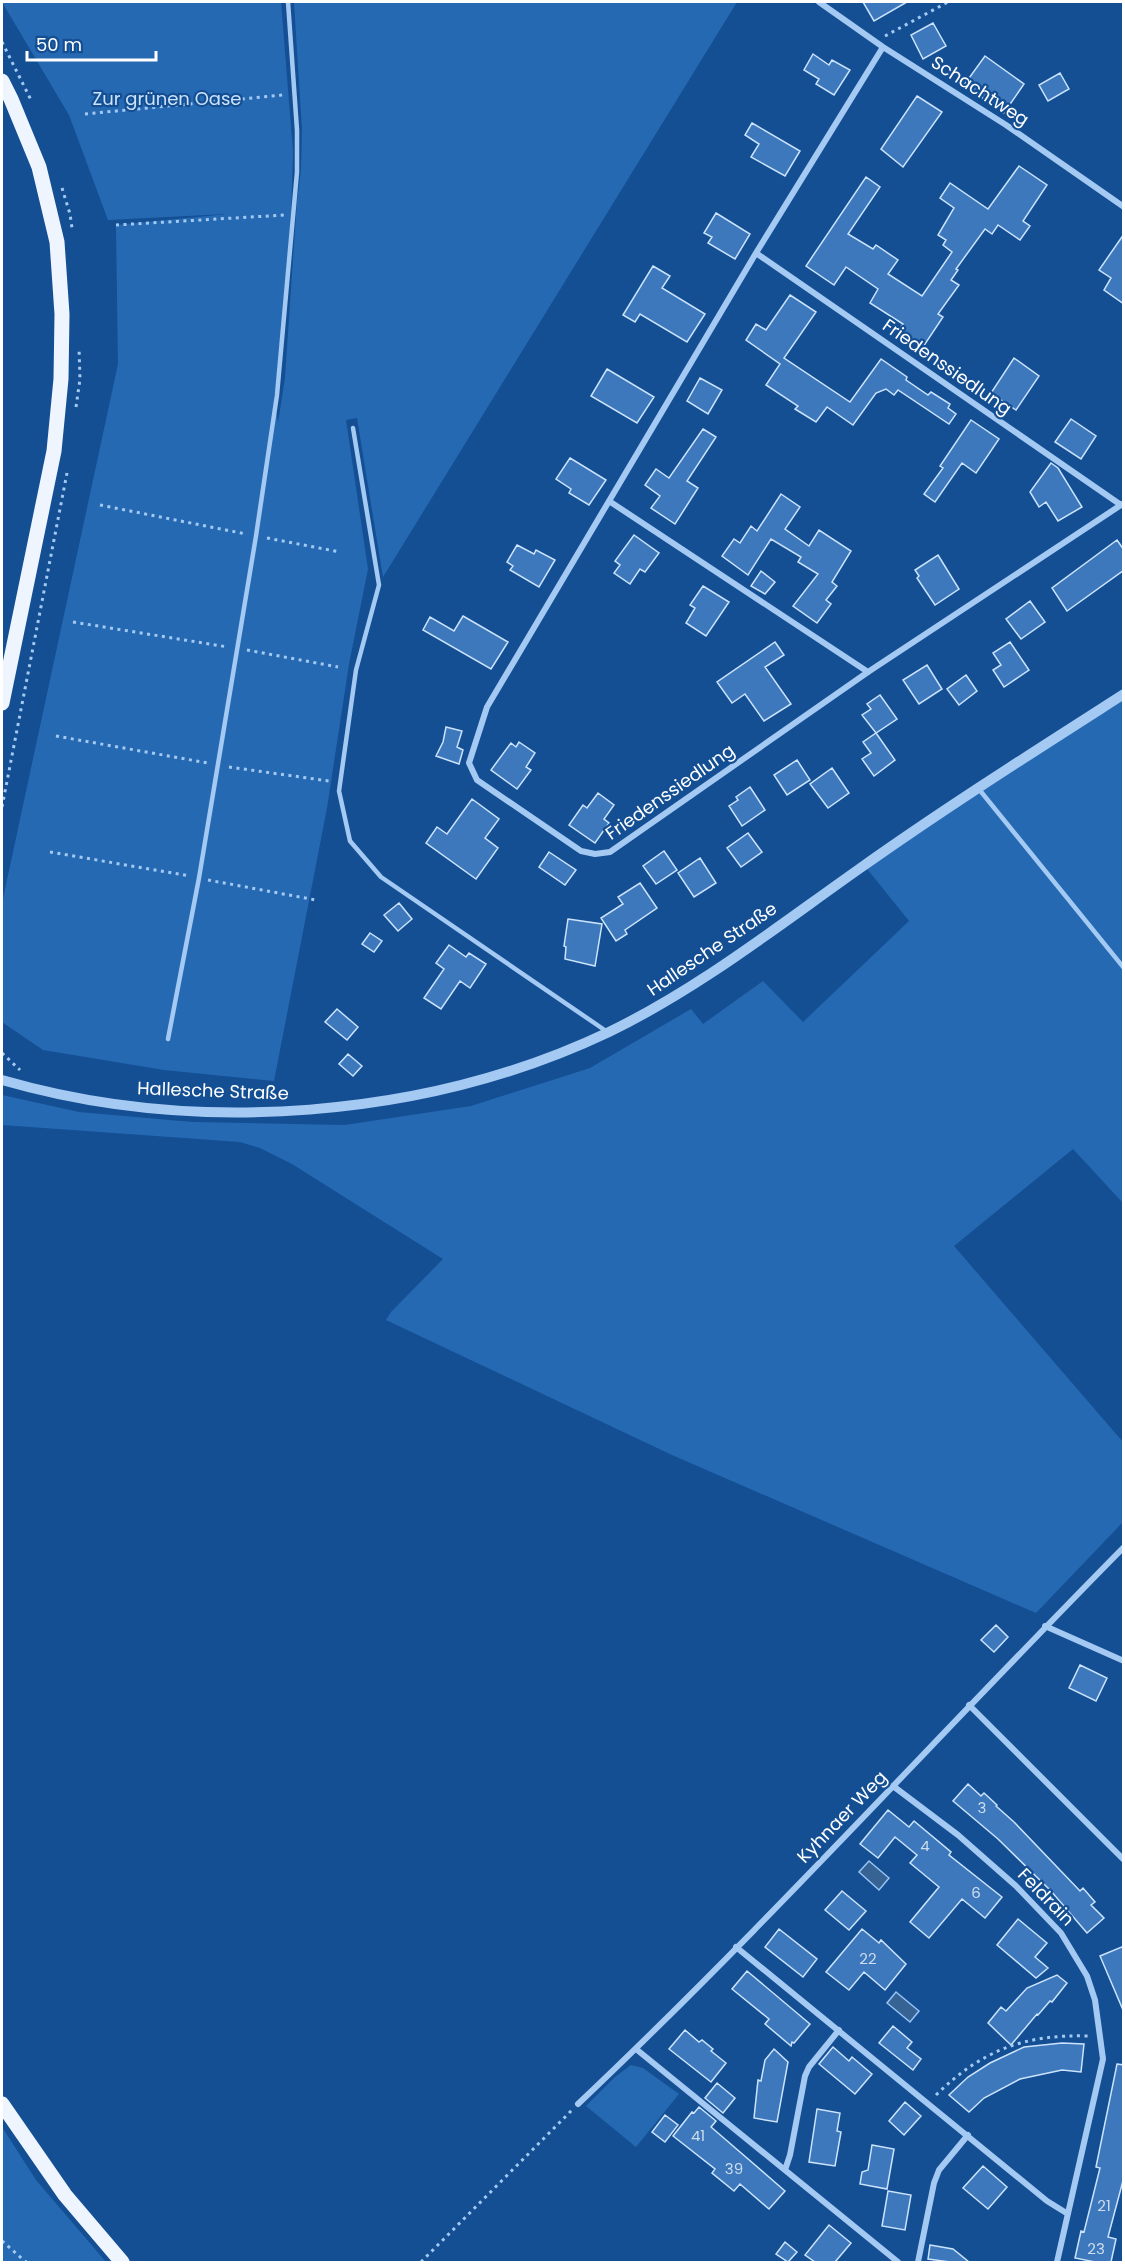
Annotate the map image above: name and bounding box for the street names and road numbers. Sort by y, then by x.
street label: Schachtweg [926,50,1034,132]
street label: Friedenssiedlung [878,313,1017,421]
street label: Friedenssiedlung [600,738,739,846]
street label: Hallesche Straße [642,896,782,1001]
street label: Hallesche Straße [137,1075,289,1106]
street label: Kyhnaer Weg [791,1765,892,1868]
street label: Feldrain [1012,1862,1080,1931]

